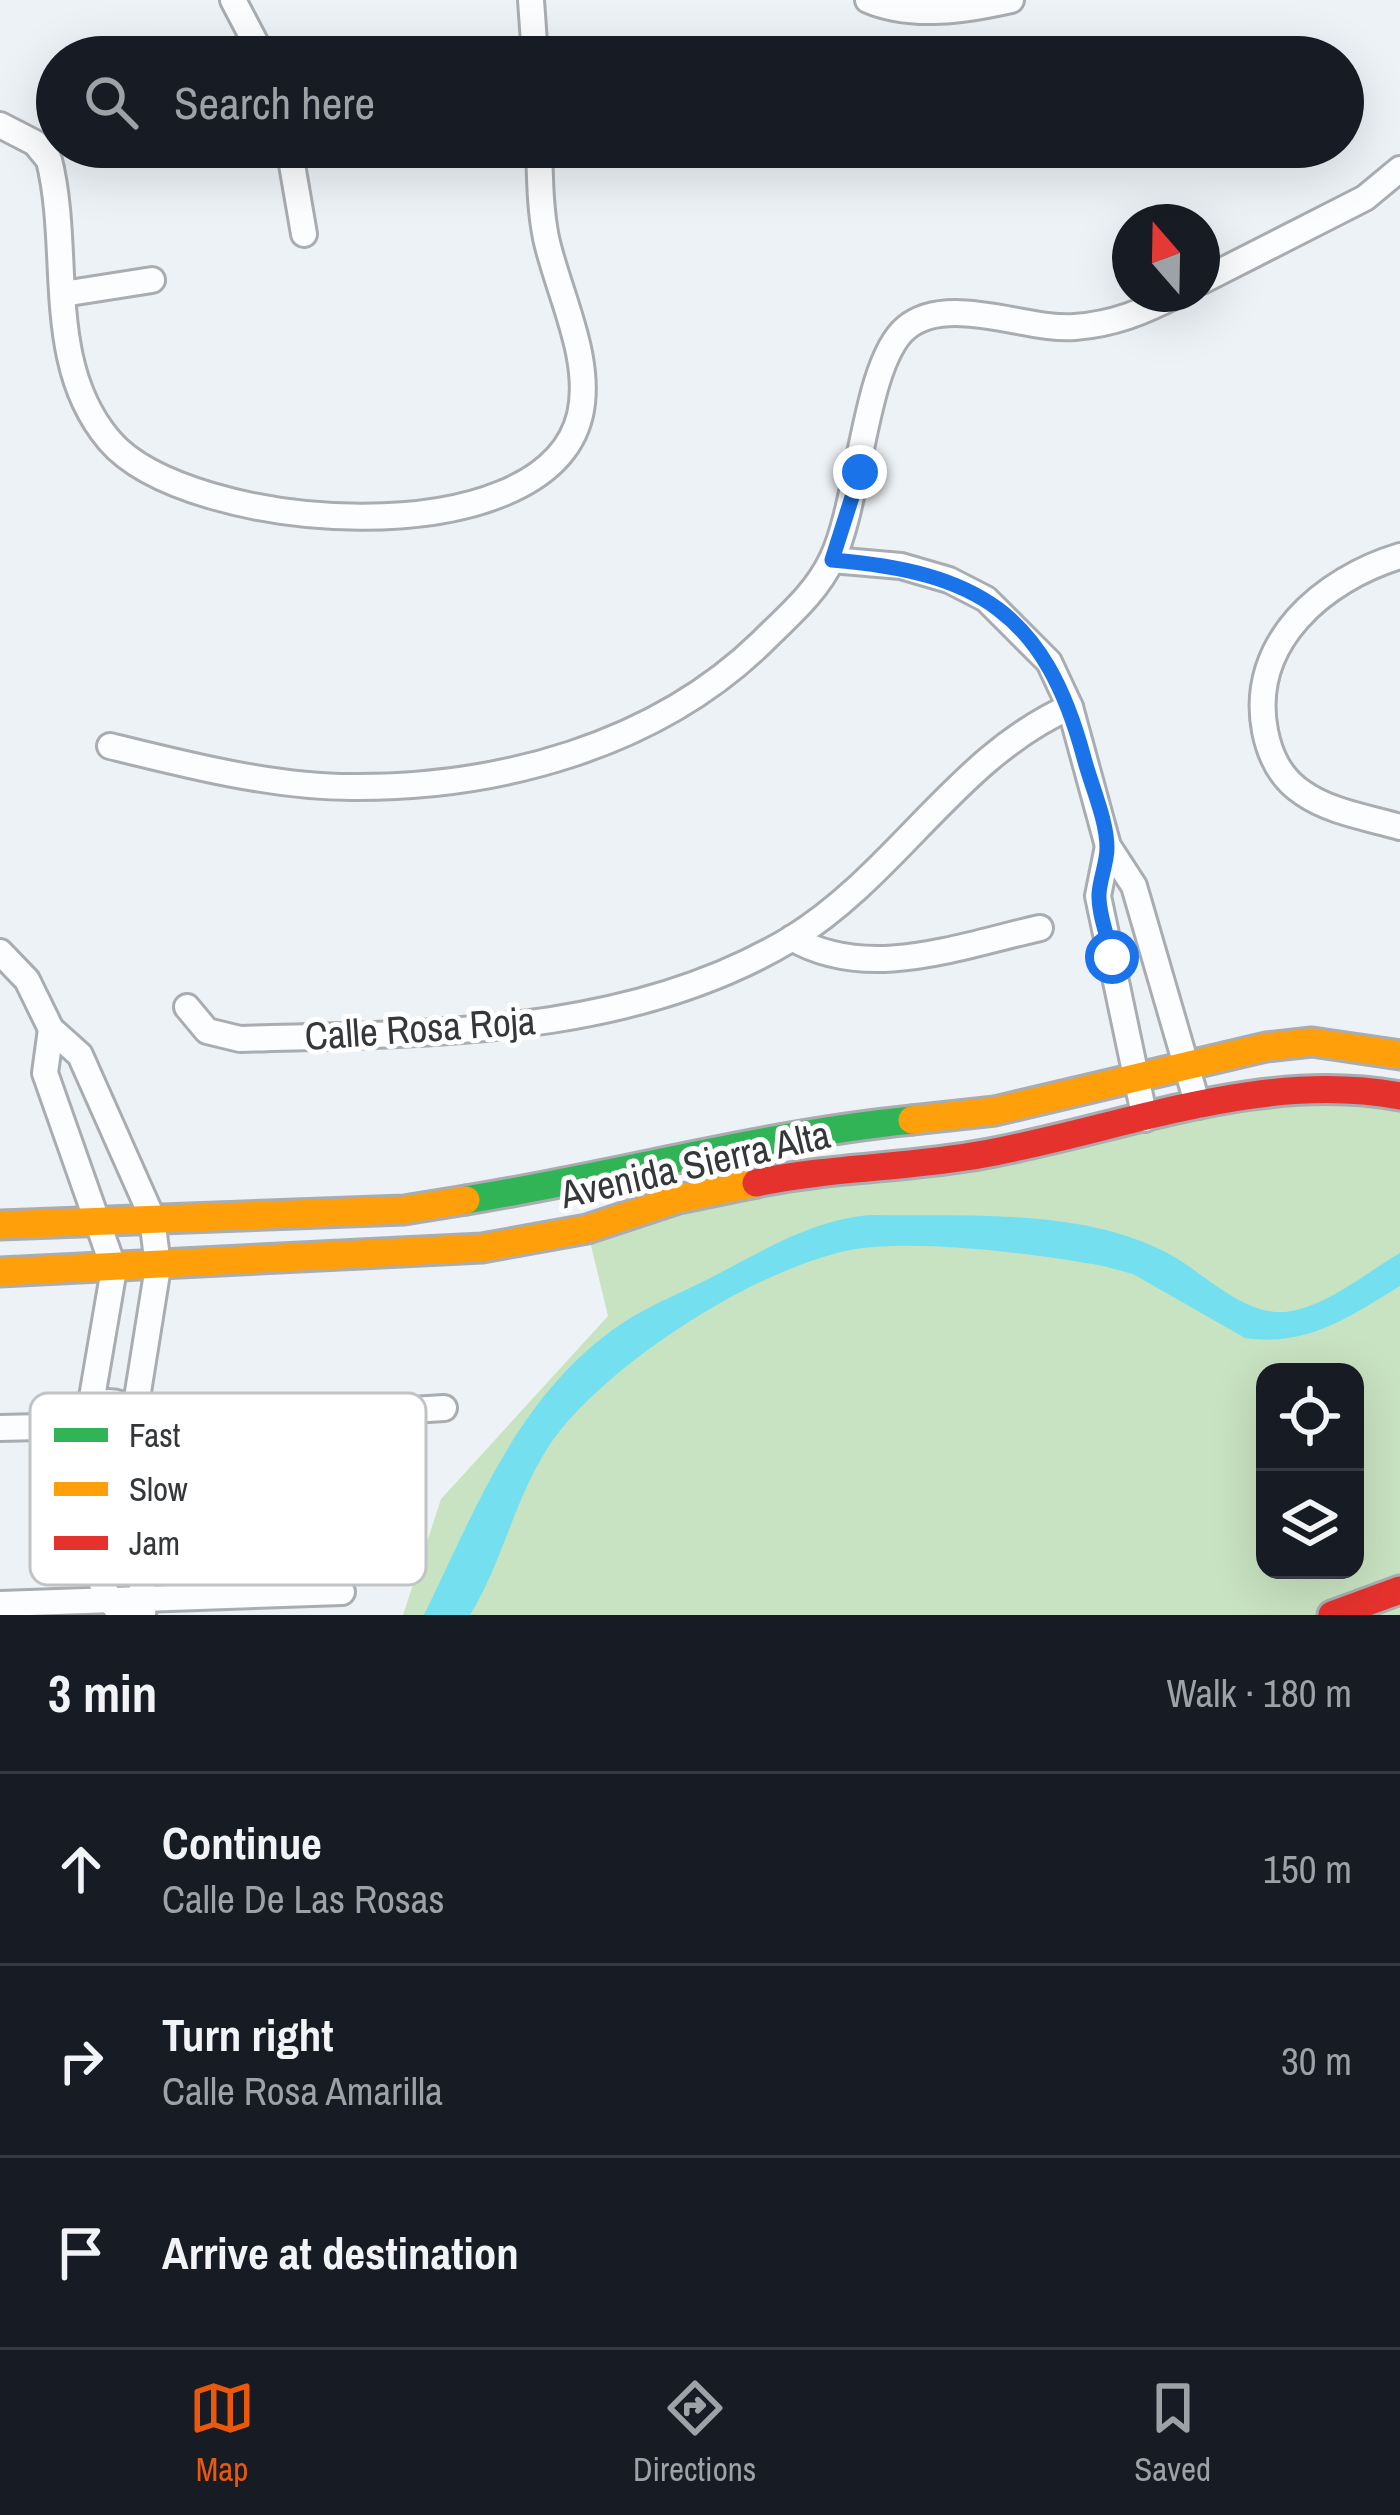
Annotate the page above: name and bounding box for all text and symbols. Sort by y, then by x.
search box [36,36,1364,168]
icon: search [78,69,144,135]
text: Search here [174,72,375,133]
north arrow [1112,204,1220,312]
route end [833,445,887,499]
route start [1085,930,1139,984]
street label: Calle Rosa Roja [303,994,537,1062]
street label: Avenida Sierra Alta [554,1108,835,1220]
map controls [1256,1363,1364,1579]
button: locate [1256,1363,1364,1471]
legend [30,1393,426,1585]
text: Fast [129,1413,180,1457]
text: Slow [129,1467,188,1511]
button: layers [1256,1471,1364,1579]
text: Jam [129,1521,180,1565]
text: 3 min [48,1659,157,1728]
text: Walk · 180 m [1167,1667,1352,1719]
text: Continue [162,1812,322,1873]
icon: ahead [48,1836,114,1902]
text: 150 m [1263,1843,1352,1895]
text: Calle De Las Rosas [162,1873,445,1925]
text: Turn right [162,2004,334,2065]
icon: right [48,2028,114,2094]
text: 30 m [1281,2035,1352,2087]
text: Calle Rosa Amarilla [162,2065,443,2117]
icon: arrive [48,2220,114,2286]
text: Arrive at destination [162,2222,519,2283]
tab: Map [189,2375,255,2491]
tab: Directions [633,2375,756,2491]
tab: Saved [1134,2375,1211,2491]

